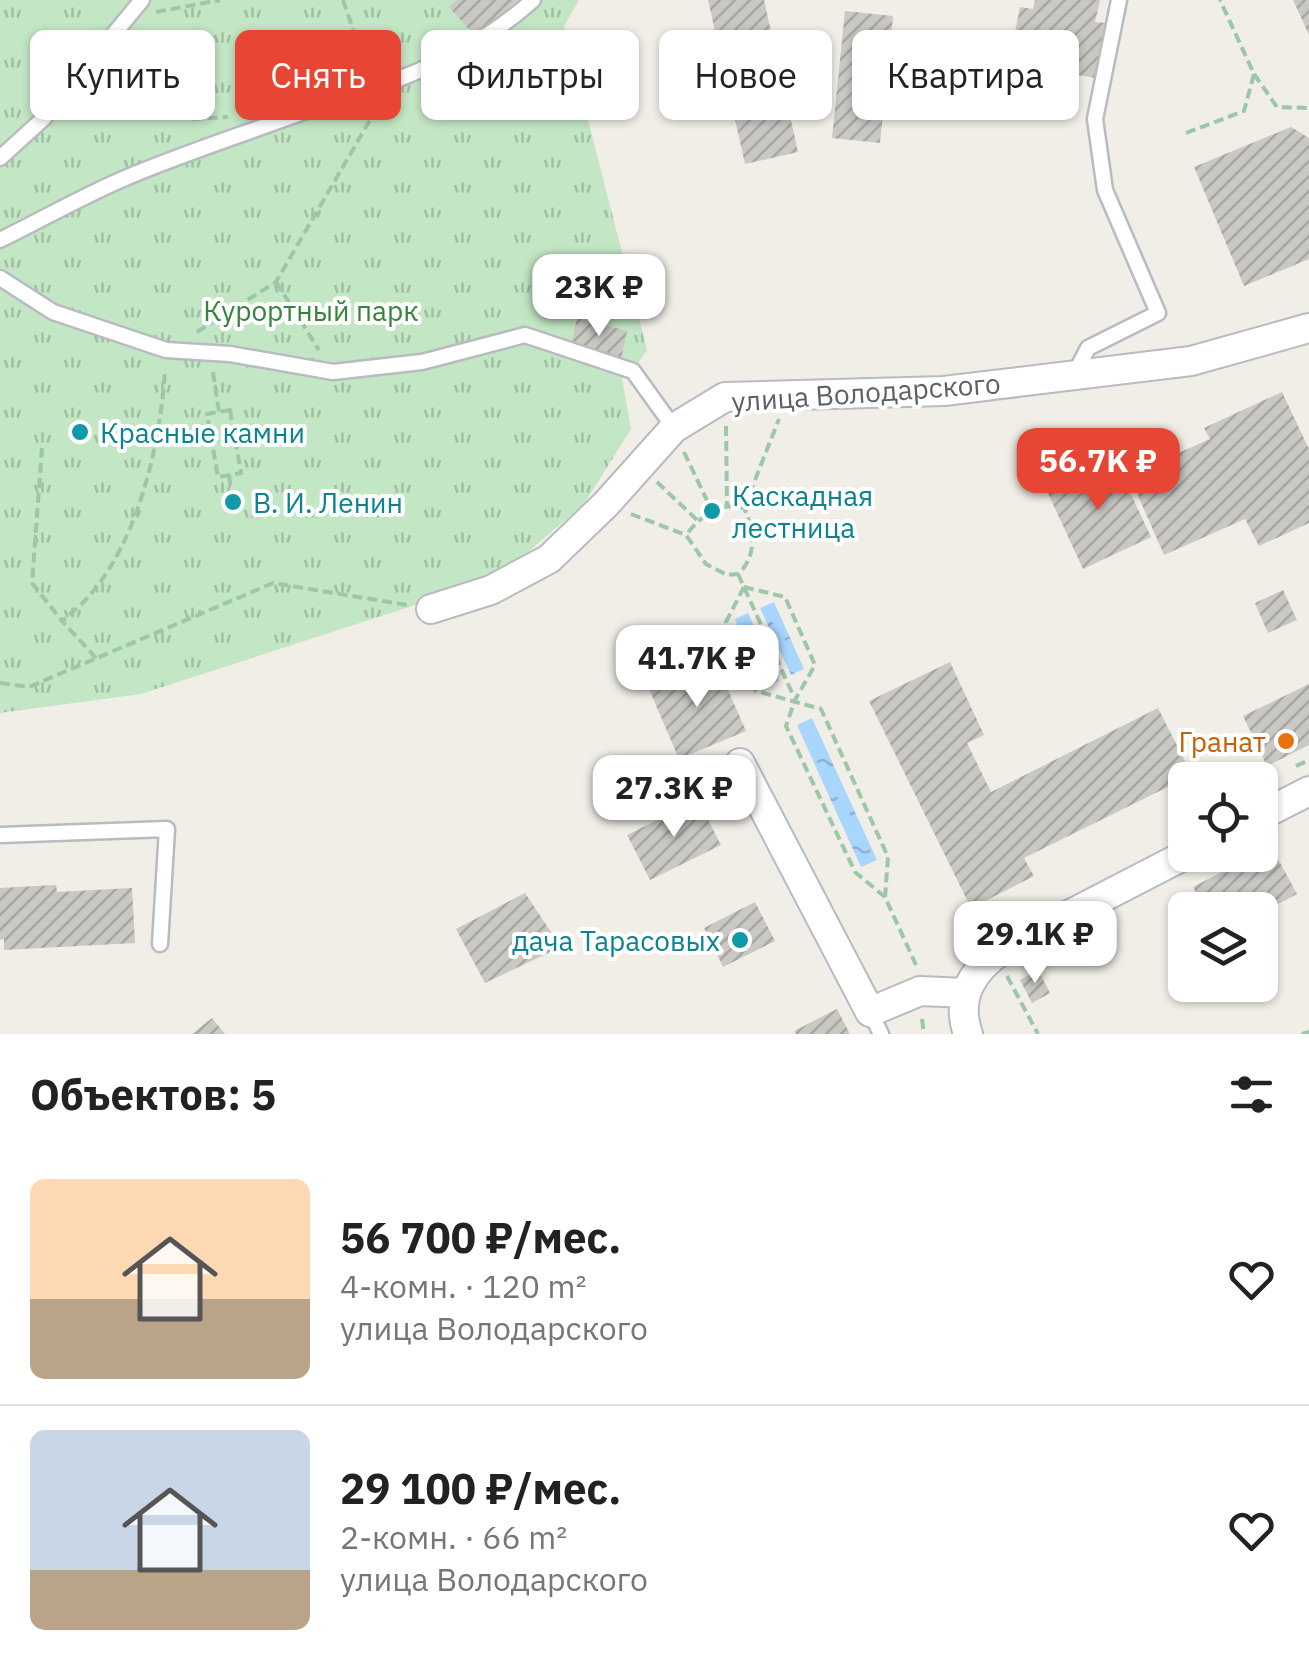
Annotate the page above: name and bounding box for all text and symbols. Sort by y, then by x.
chip: Купить [30,30,215,120]
chip: Снять [235,30,401,120]
chip: Фильтры [421,30,639,120]
chip: Новое [659,30,832,120]
chip: Квартира [852,30,1079,120]
pin: 23K ₽ [529,254,669,339]
text: 23K ₽ [554,265,644,307]
park label: Курортный парк [203,292,419,329]
street label: улица Володарского [730,364,1002,420]
place label: Красные камни [100,414,305,451]
marker: Красные камни [69,421,91,443]
pin: 56.7K ₽ [1006,428,1190,513]
text: 56.7K ₽ [1039,439,1157,481]
place label: Каскадная лестница [732,477,873,546]
place label: В. И. Ленин [253,484,403,521]
marker: В. И. Ленин [222,491,244,513]
marker: Каскадная лестница [701,500,723,522]
pin: 41.7K ₽ [605,625,789,710]
text: 41.7K ₽ [638,636,756,678]
place label: Гранат [1178,723,1266,760]
marker: Гранат [1275,730,1297,752]
pin: 27.3K ₽ [582,755,766,840]
map controls [1168,762,1278,1002]
button: locate [1168,762,1278,872]
text: 27.3K ₽ [615,766,733,808]
button: layers [1168,892,1278,1002]
pin: 29.1K ₽ [943,901,1127,986]
text: 29.1K ₽ [976,912,1094,954]
place label: дача Тарасовых [512,922,720,959]
marker: дача Тарасовых [729,929,751,951]
text: Объектов: 5 [30,1067,276,1122]
icon: filters [1224,1067,1279,1122]
text: 56 700 ₽/мес. [340,1210,621,1265]
icon: home [110,1219,230,1339]
icon: heart [1224,1252,1279,1307]
text: 4-комн. · 120 m² [340,1265,586,1307]
text: улица Володарского [340,1307,648,1349]
text: 29 100 ₽/мес. [340,1461,621,1516]
icon: home [110,1470,230,1590]
icon: heart [1224,1503,1279,1558]
text: 2-комн. · 66 m² [340,1516,567,1558]
text: улица Володарского [340,1558,648,1600]

